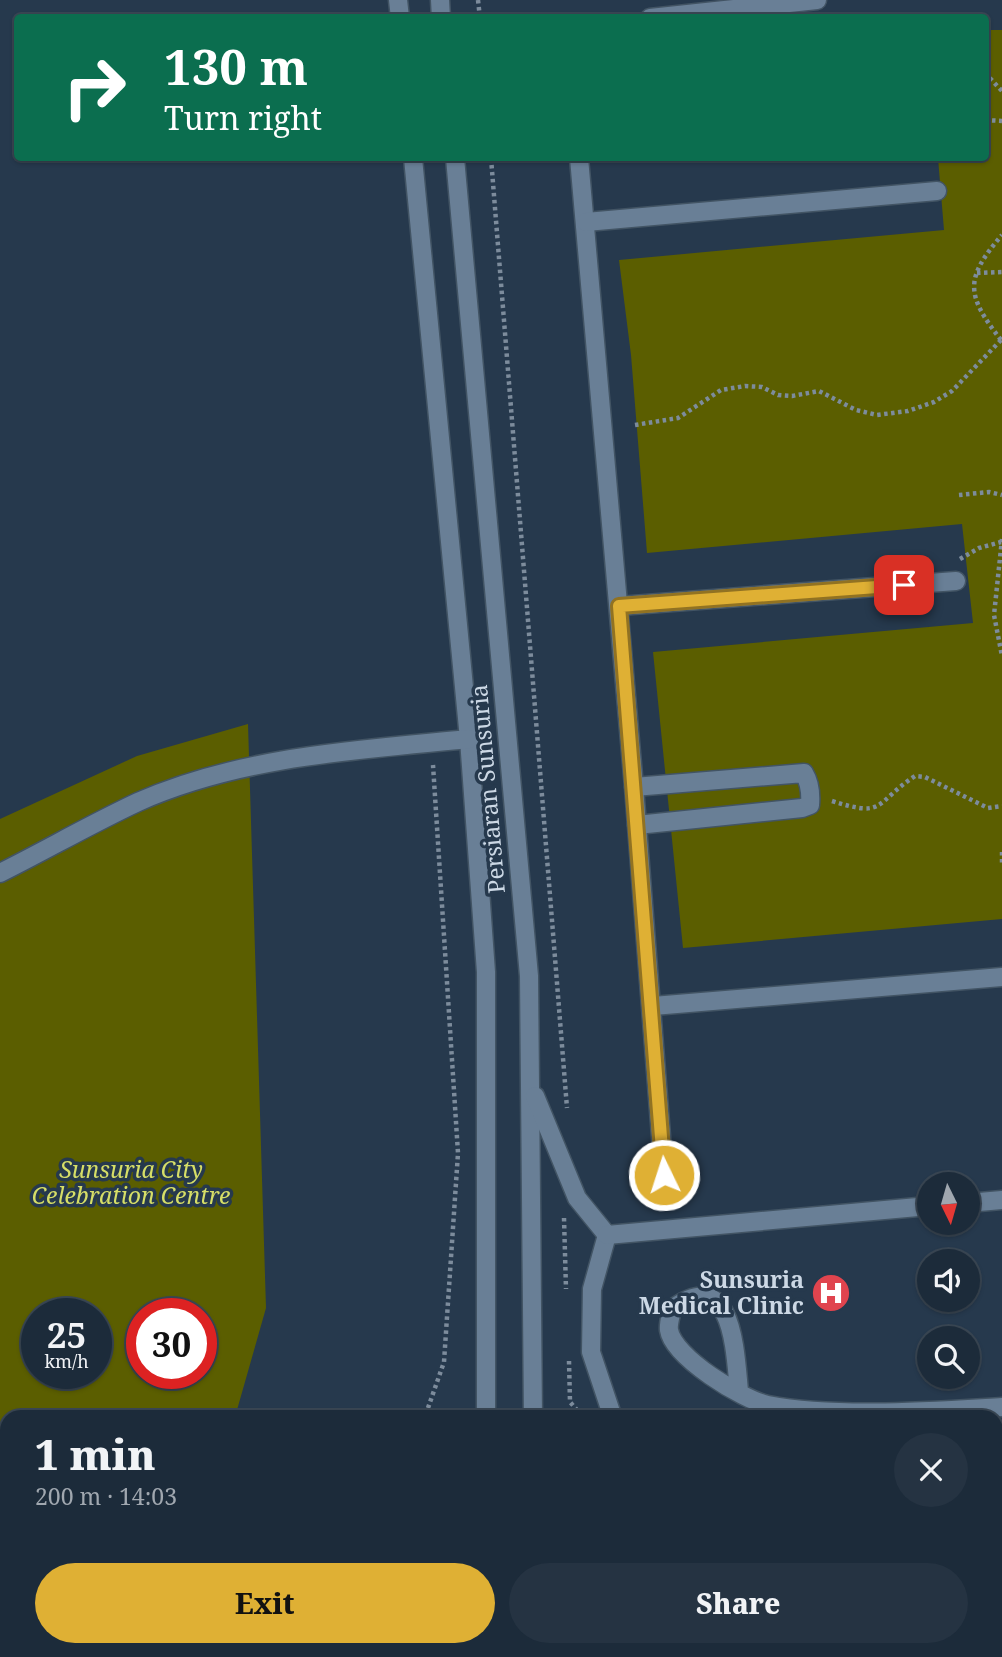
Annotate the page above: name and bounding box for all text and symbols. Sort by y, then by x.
text: 130 m [164,33,308,99]
icon: right [49,42,140,133]
text: Turn right [164,96,322,139]
pin [874,555,934,615]
icon: arrive [885,566,923,604]
street label: Persiaran Sunsuria [462,683,512,895]
position arrow [627,1138,701,1212]
park label: Sunsuria City Celebration Centre [32,1153,230,1211]
north arrow [917,1172,980,1236]
map controls [917,1172,980,1389]
button: sound [917,1249,980,1312]
place label: Sunsuria Medical Clinic [639,1263,804,1321]
hospital icon: Sunsuria Medical Clinic [810,1272,852,1314]
speed limit sign: 30 [126,1298,217,1389]
text: 25 [47,1311,86,1358]
button: search [917,1326,980,1389]
text: km/h [44,1349,89,1373]
text: 1 min [35,1425,156,1482]
button: close [894,1433,968,1507]
text: 200 m · 14:03 [35,1480,177,1512]
button: Exit [35,1563,495,1643]
button: Share [509,1563,968,1643]

